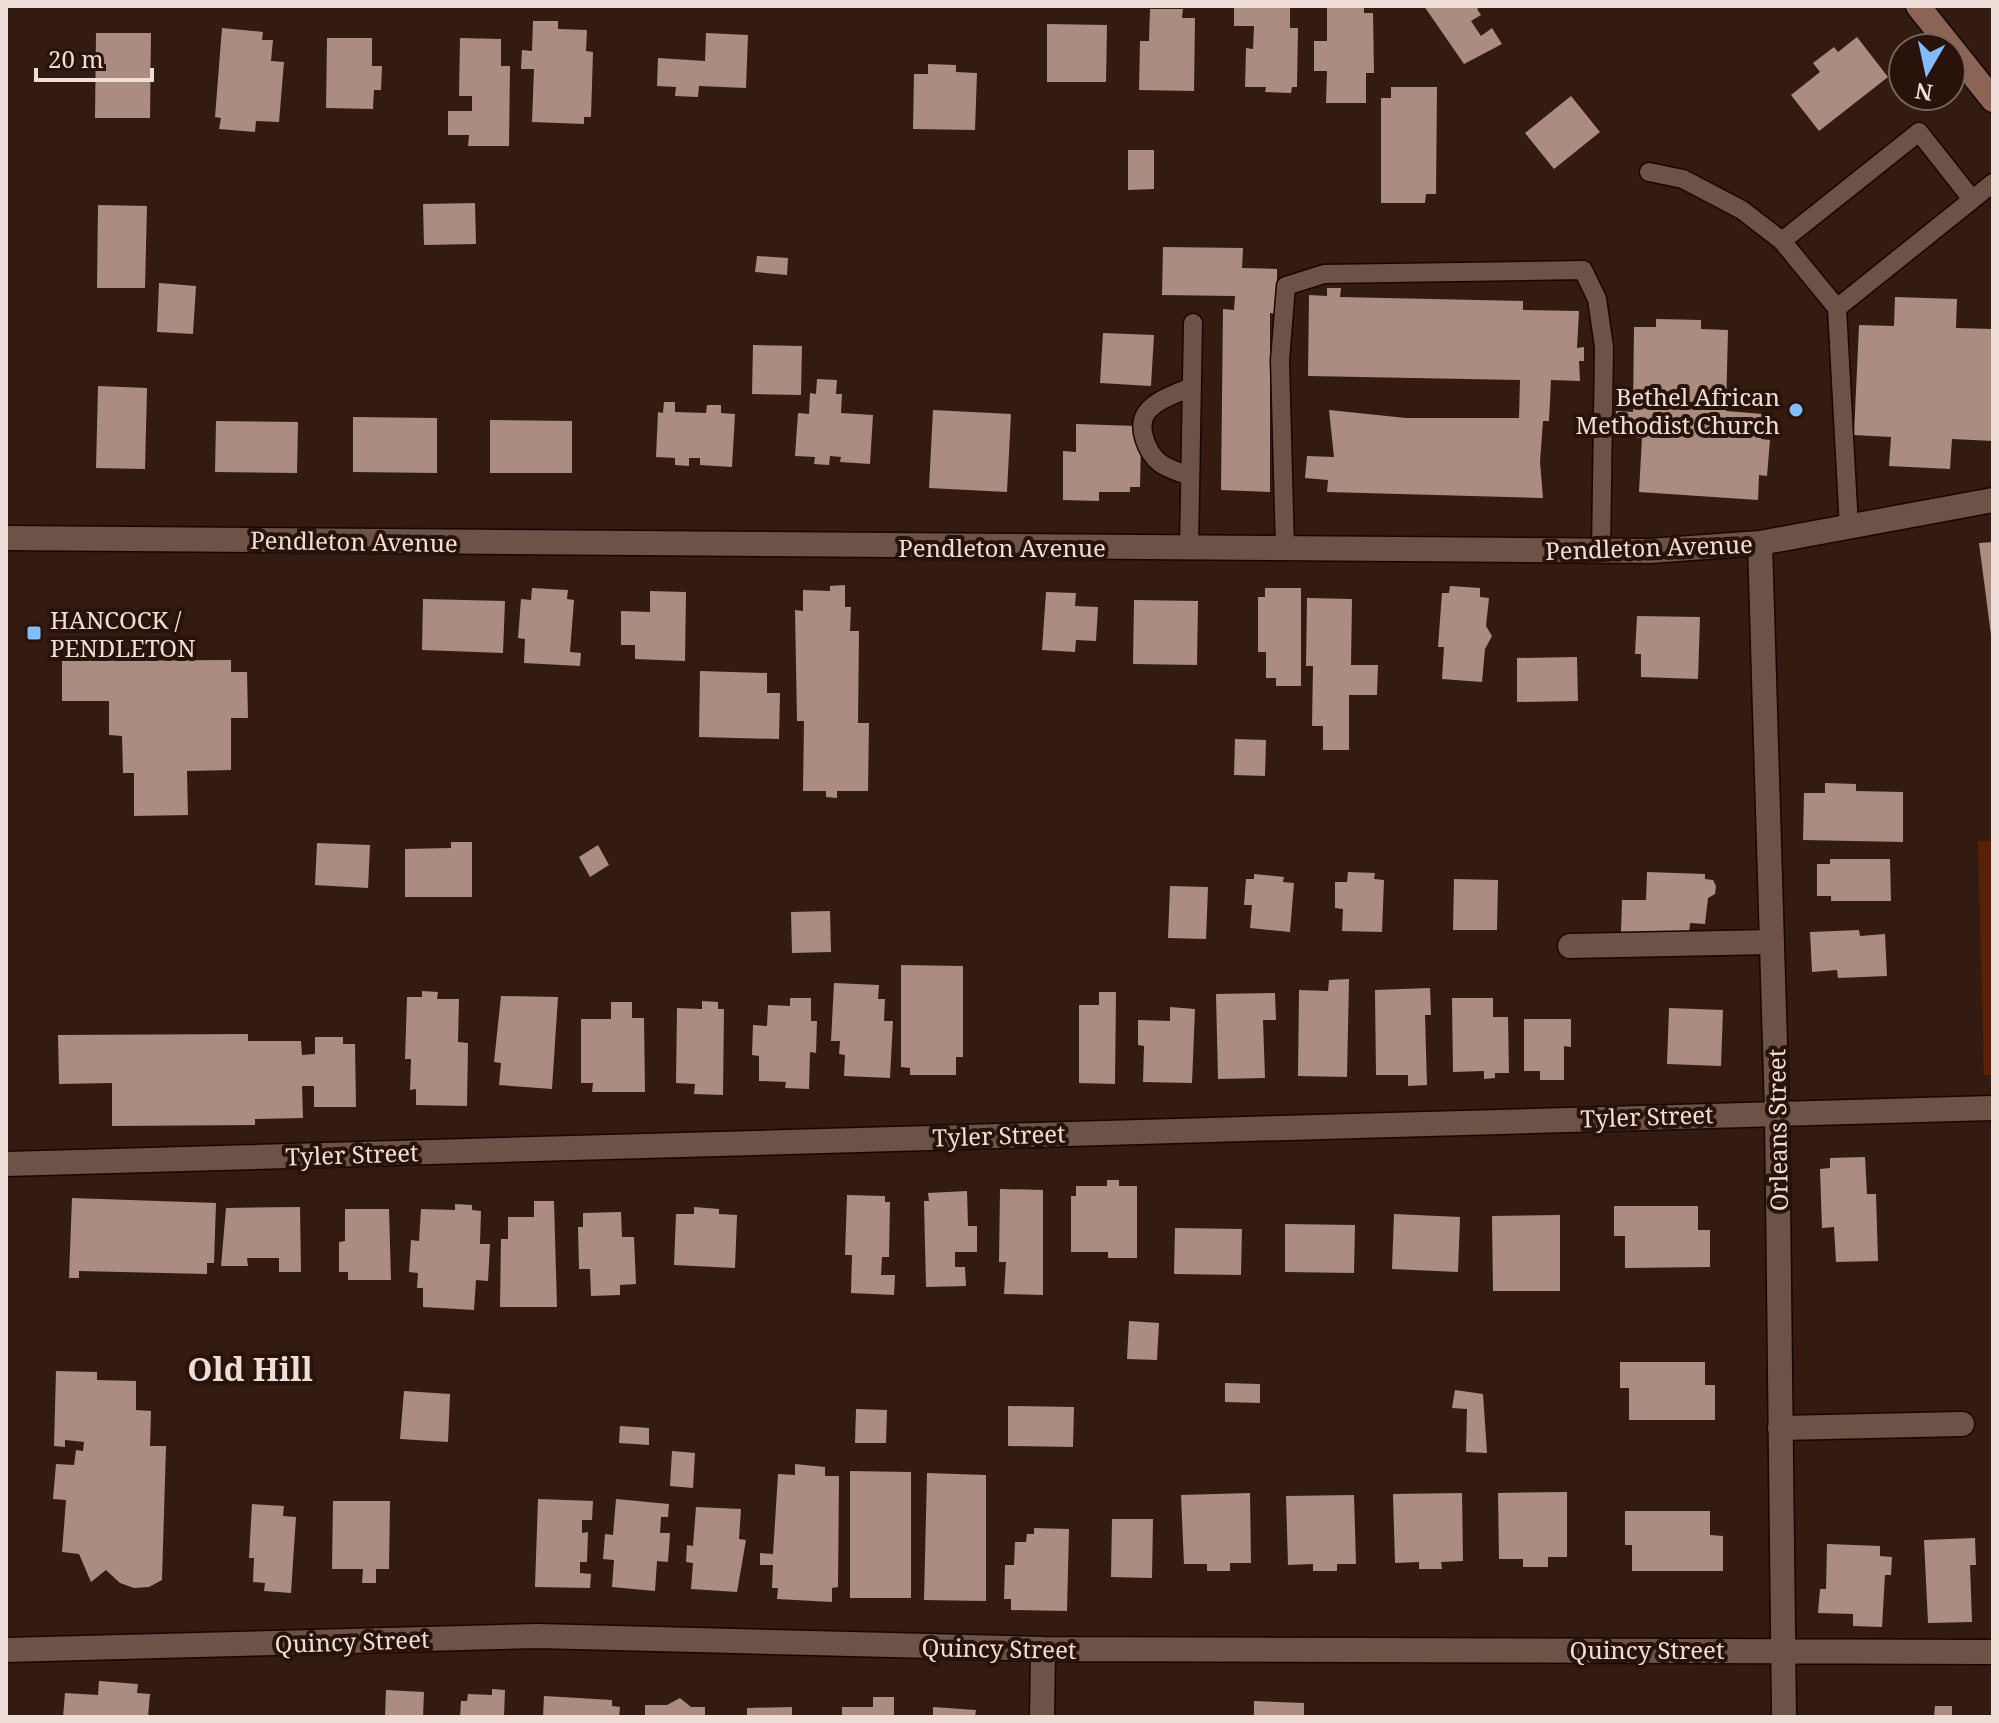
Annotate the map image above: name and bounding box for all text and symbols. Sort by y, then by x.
scale bar [36,32,152,82]
north arrow [1887,32,1967,112]
text: 20 m [48,42,104,75]
text: N [1913,77,1935,109]
place label: Bethel African Methodist Church [1576,380,1780,441]
marker: Bethel African Methodist Church [1787,401,1805,419]
street label: Pendleton Avenue [250,523,458,559]
street label: Pendleton Avenue [1545,527,1753,567]
street label: Pendleton Avenue [898,531,1106,564]
place label: HANCOCK / PENDLETON [50,603,195,664]
marker: HANCOCK / PENDLETON [25,624,43,642]
street label: Orleans Street [1759,1049,1795,1211]
street label: Tyler Street [1580,1097,1714,1135]
street label: Tyler Street [932,1116,1066,1154]
street label: Tyler Street [285,1135,419,1173]
district label: Old Hill [187,1347,313,1390]
street label: Quincy Street [274,1622,430,1660]
street label: Quincy Street [921,1630,1077,1666]
street label: Quincy Street [1570,1633,1724,1666]

